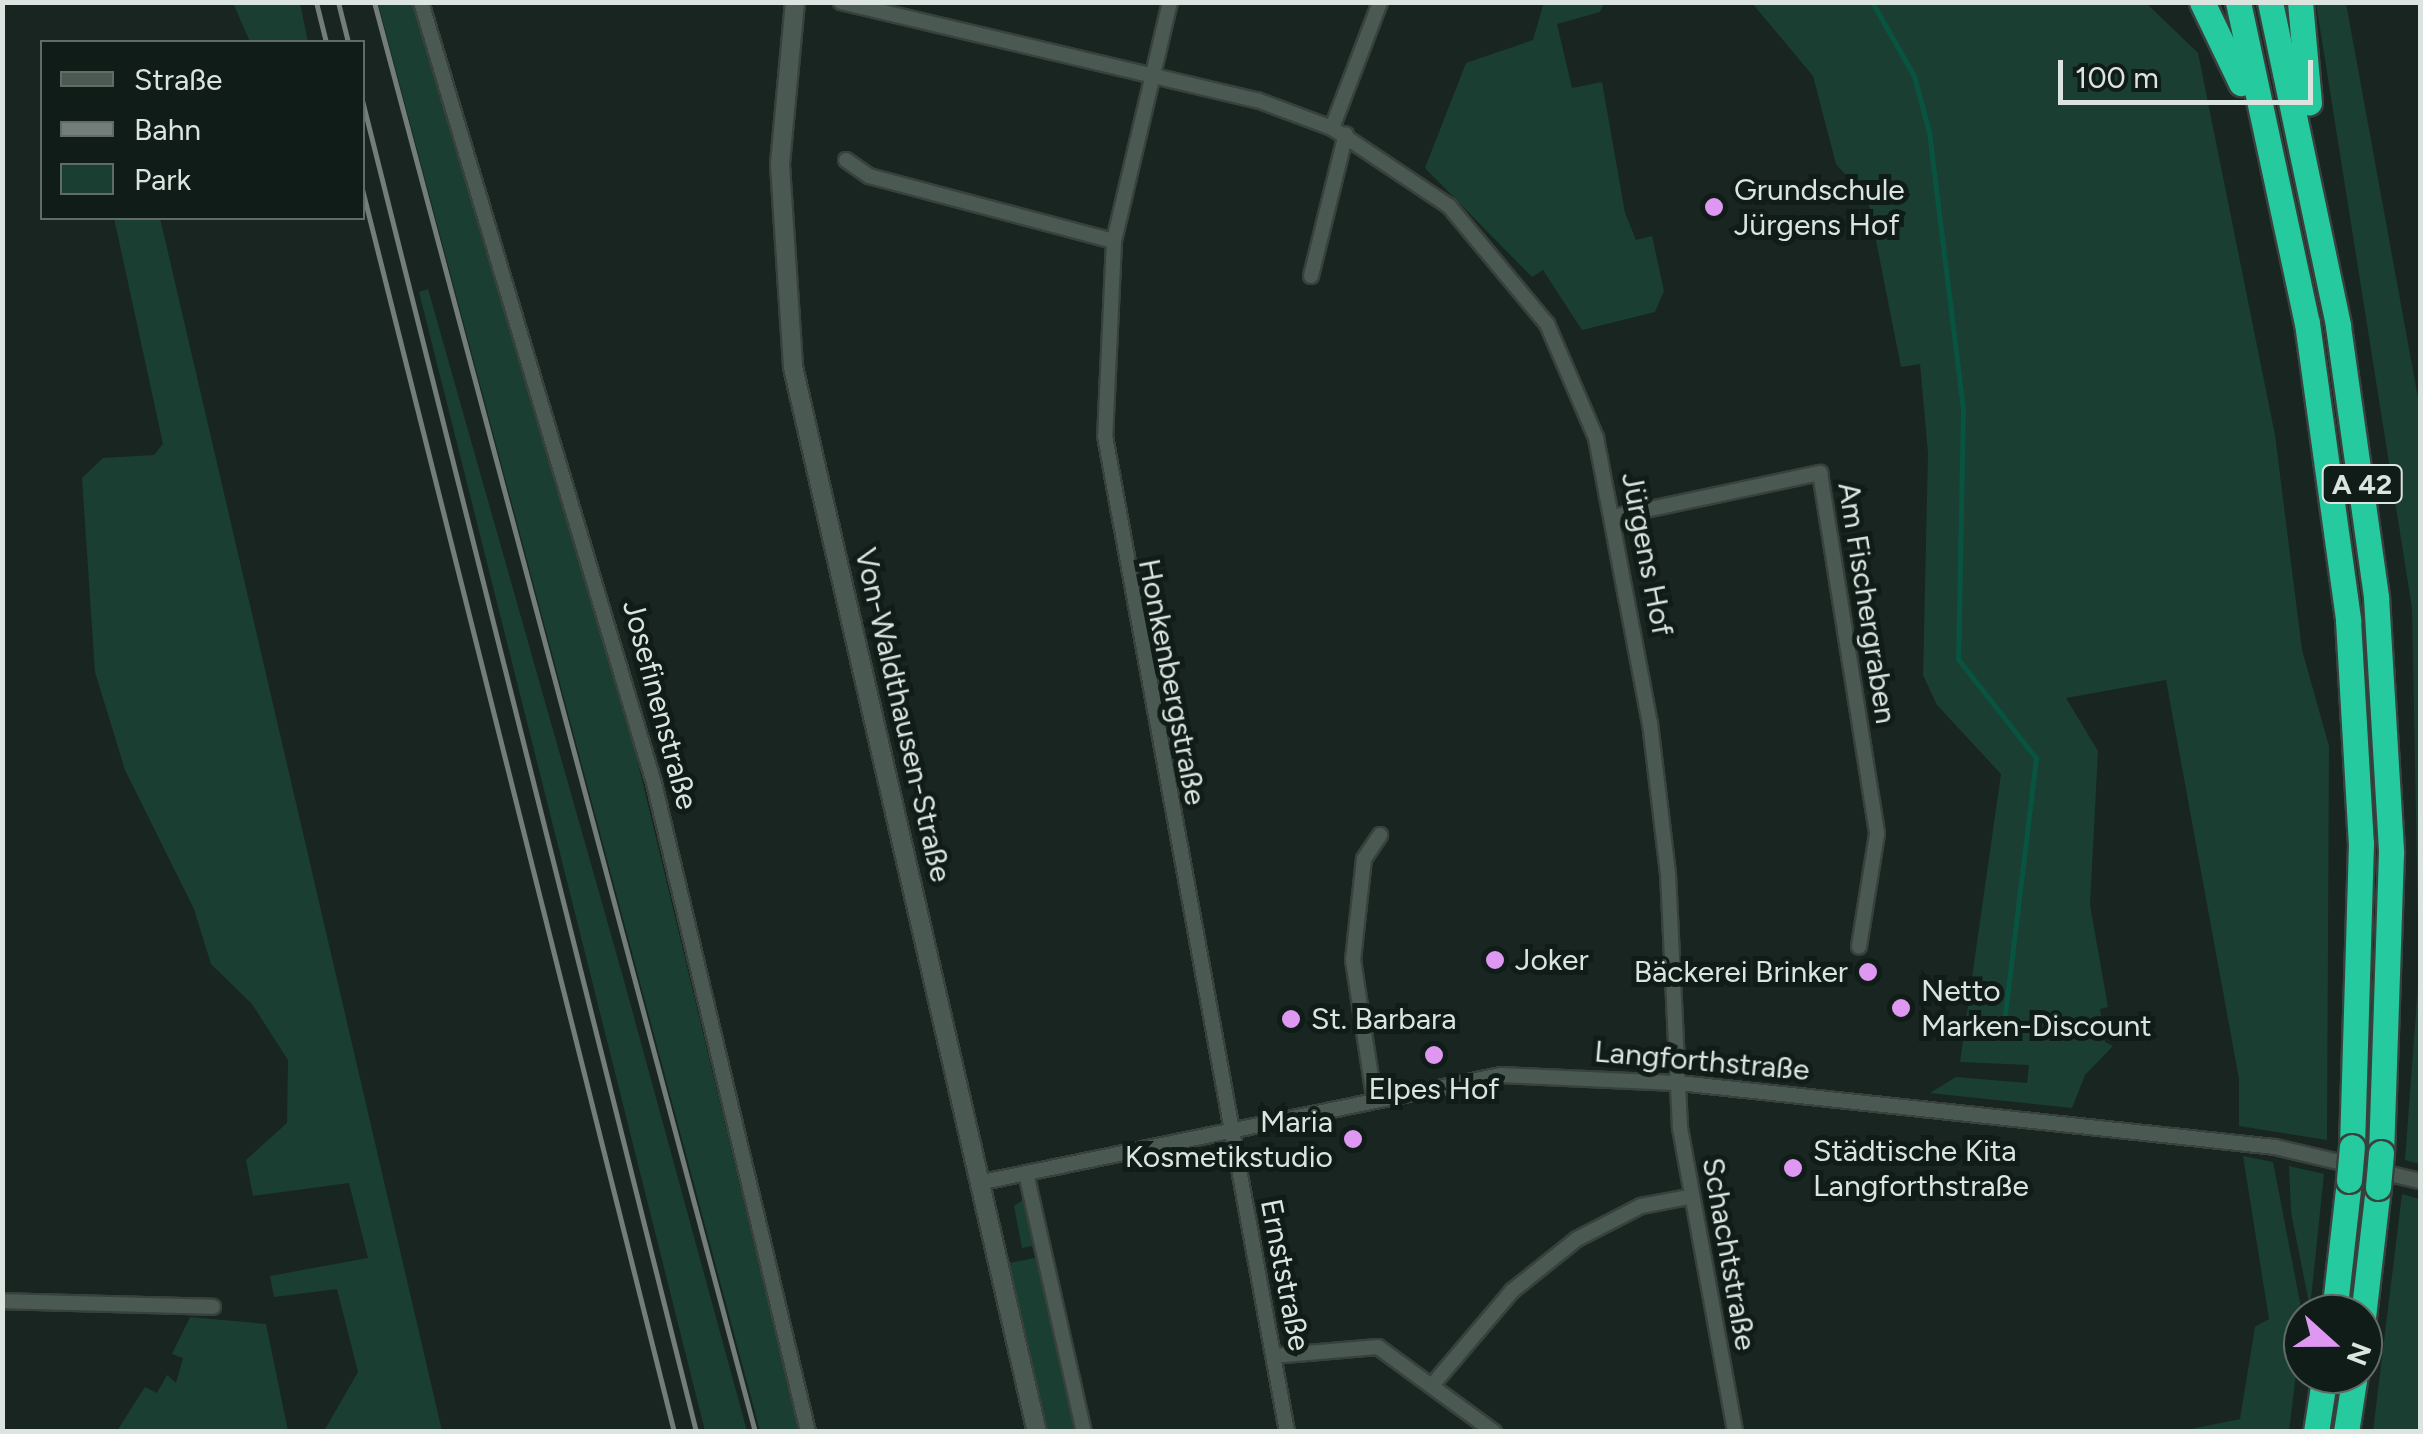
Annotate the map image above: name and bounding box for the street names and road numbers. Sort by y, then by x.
road number: A 42 [2320,461,2404,507]
street label: Jürgens Hof [1614,469,1680,639]
street label: Am Fischergraben [1830,480,1904,726]
street label: Von-Waldthausen-Straße [847,545,959,885]
street label: Honkenbergstraße [1131,556,1213,808]
street label: Josefinenstraße [615,596,705,814]
street label: Langforthstraße [1593,1034,1811,1088]
street label: Schachtstraße [1694,1155,1764,1353]
street label: Ernststraße [1253,1196,1317,1354]

